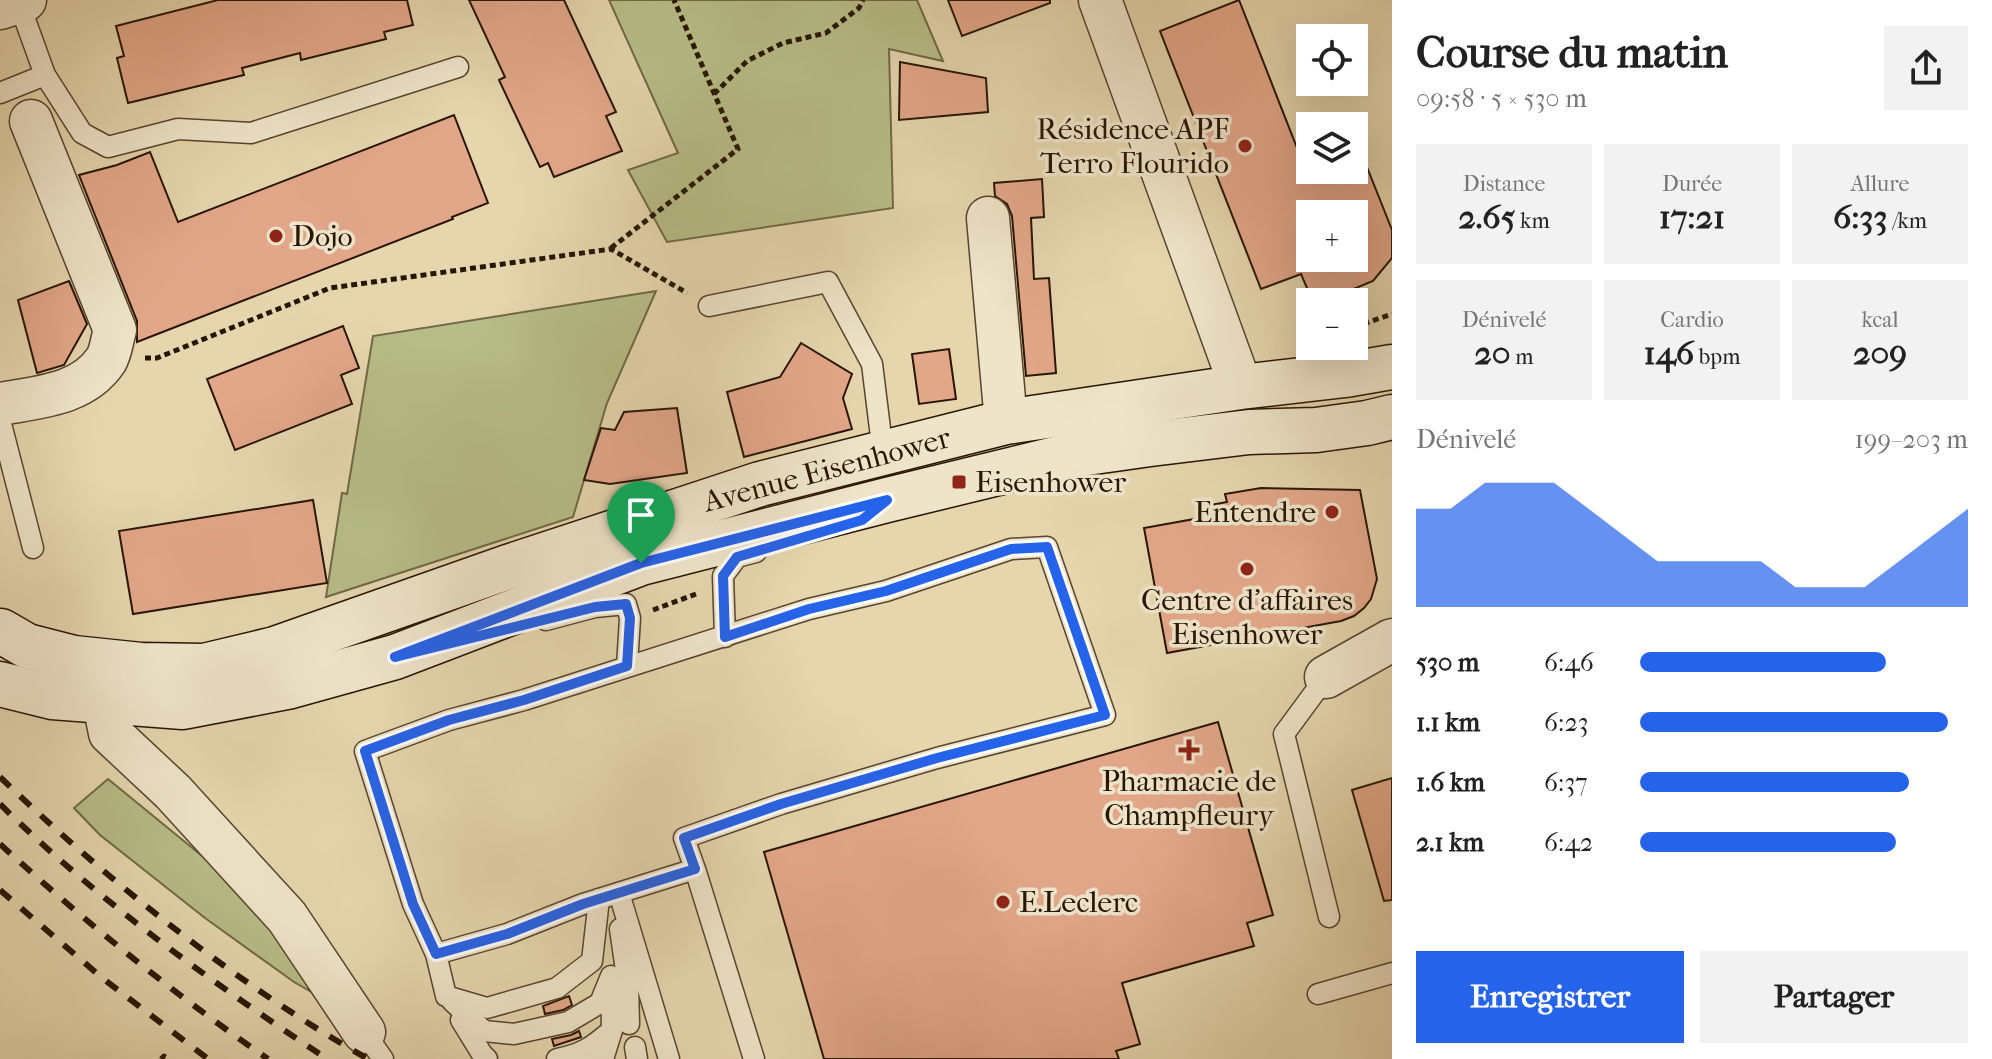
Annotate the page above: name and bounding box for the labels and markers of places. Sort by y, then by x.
place label: Résidence APF Terro Flourido [1036,112,1229,181]
marker: Résidence APF Terro Flourido [1236,137,1254,155]
place label: Dojo [292,219,353,254]
marker: Dojo [267,227,285,245]
place label: Eisenhower [975,465,1126,500]
marker: Eisenhower [950,473,968,491]
pin [607,481,675,563]
place label: Entendre [1194,495,1316,530]
marker: Entendre [1323,503,1341,521]
marker: Centre d'affaires Eisenhower [1238,560,1256,578]
place label: Centre d'affaires Eisenhower [1141,583,1353,652]
marker: Pharmacie de Champfleury [1180,741,1198,759]
place label: Pharmacie de Champfleury [1102,764,1277,833]
place label: E.Leclerc [1019,885,1138,920]
marker: E.Leclerc [994,893,1012,911]

